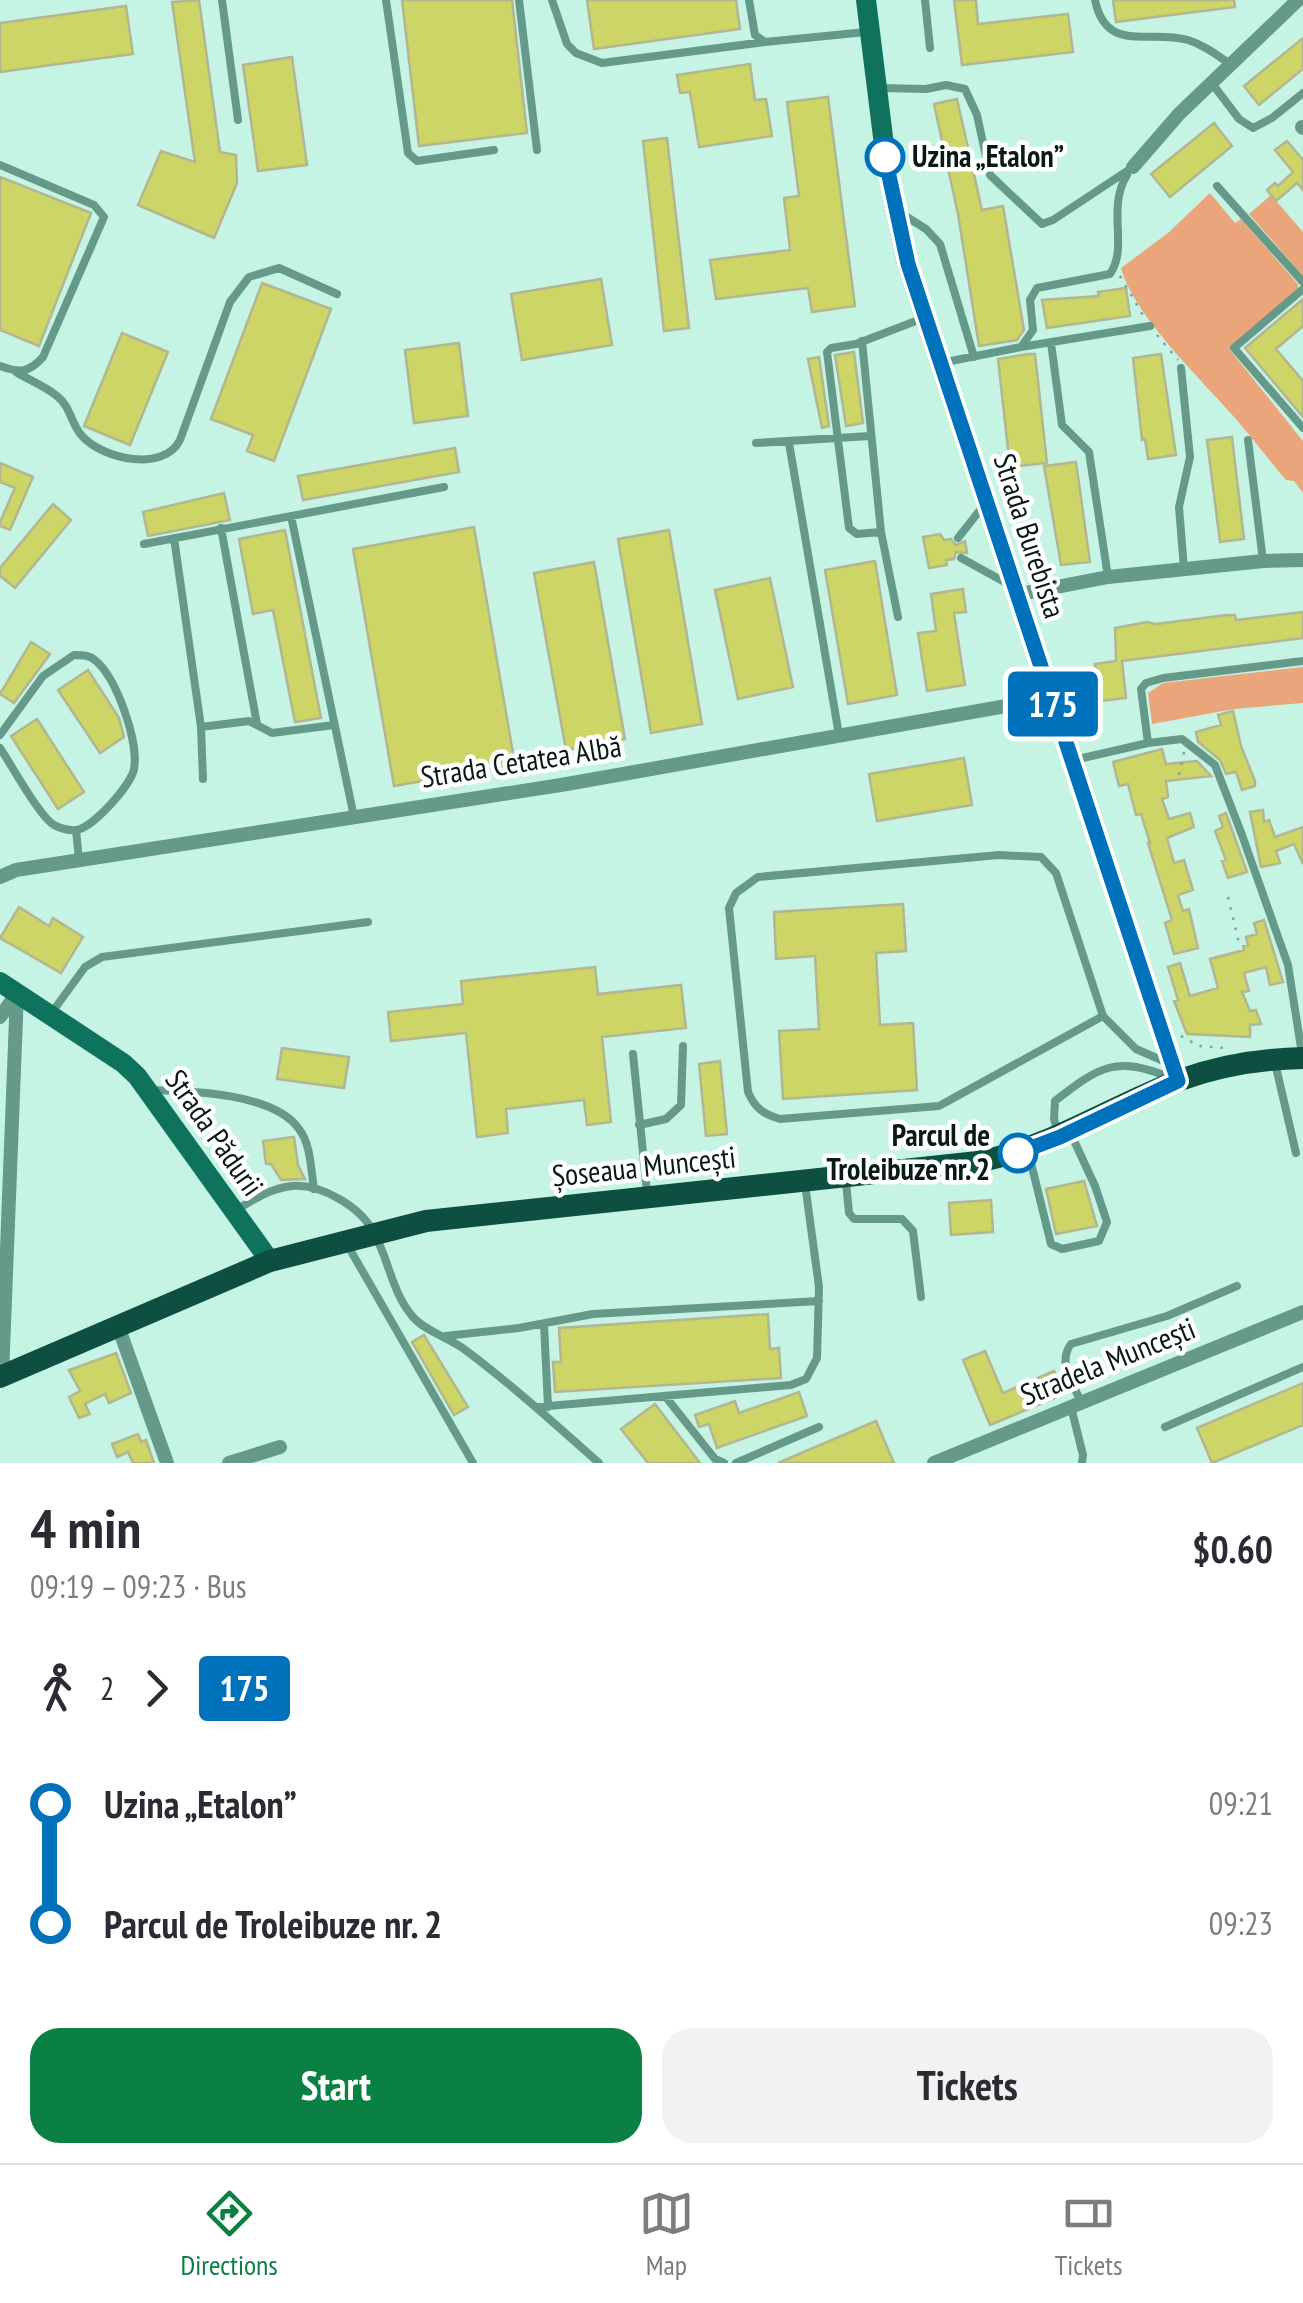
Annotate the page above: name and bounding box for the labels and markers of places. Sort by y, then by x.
place label: Uzina „Etalon” [912,136,1064,175]
marker: Uzina „Etalon” [866,138,904,176]
place label: Parcul de Troleibuze nr. 2 [827,1115,990,1188]
marker: Parcul de Troleibuze nr. 2 [999,1134,1037,1172]

